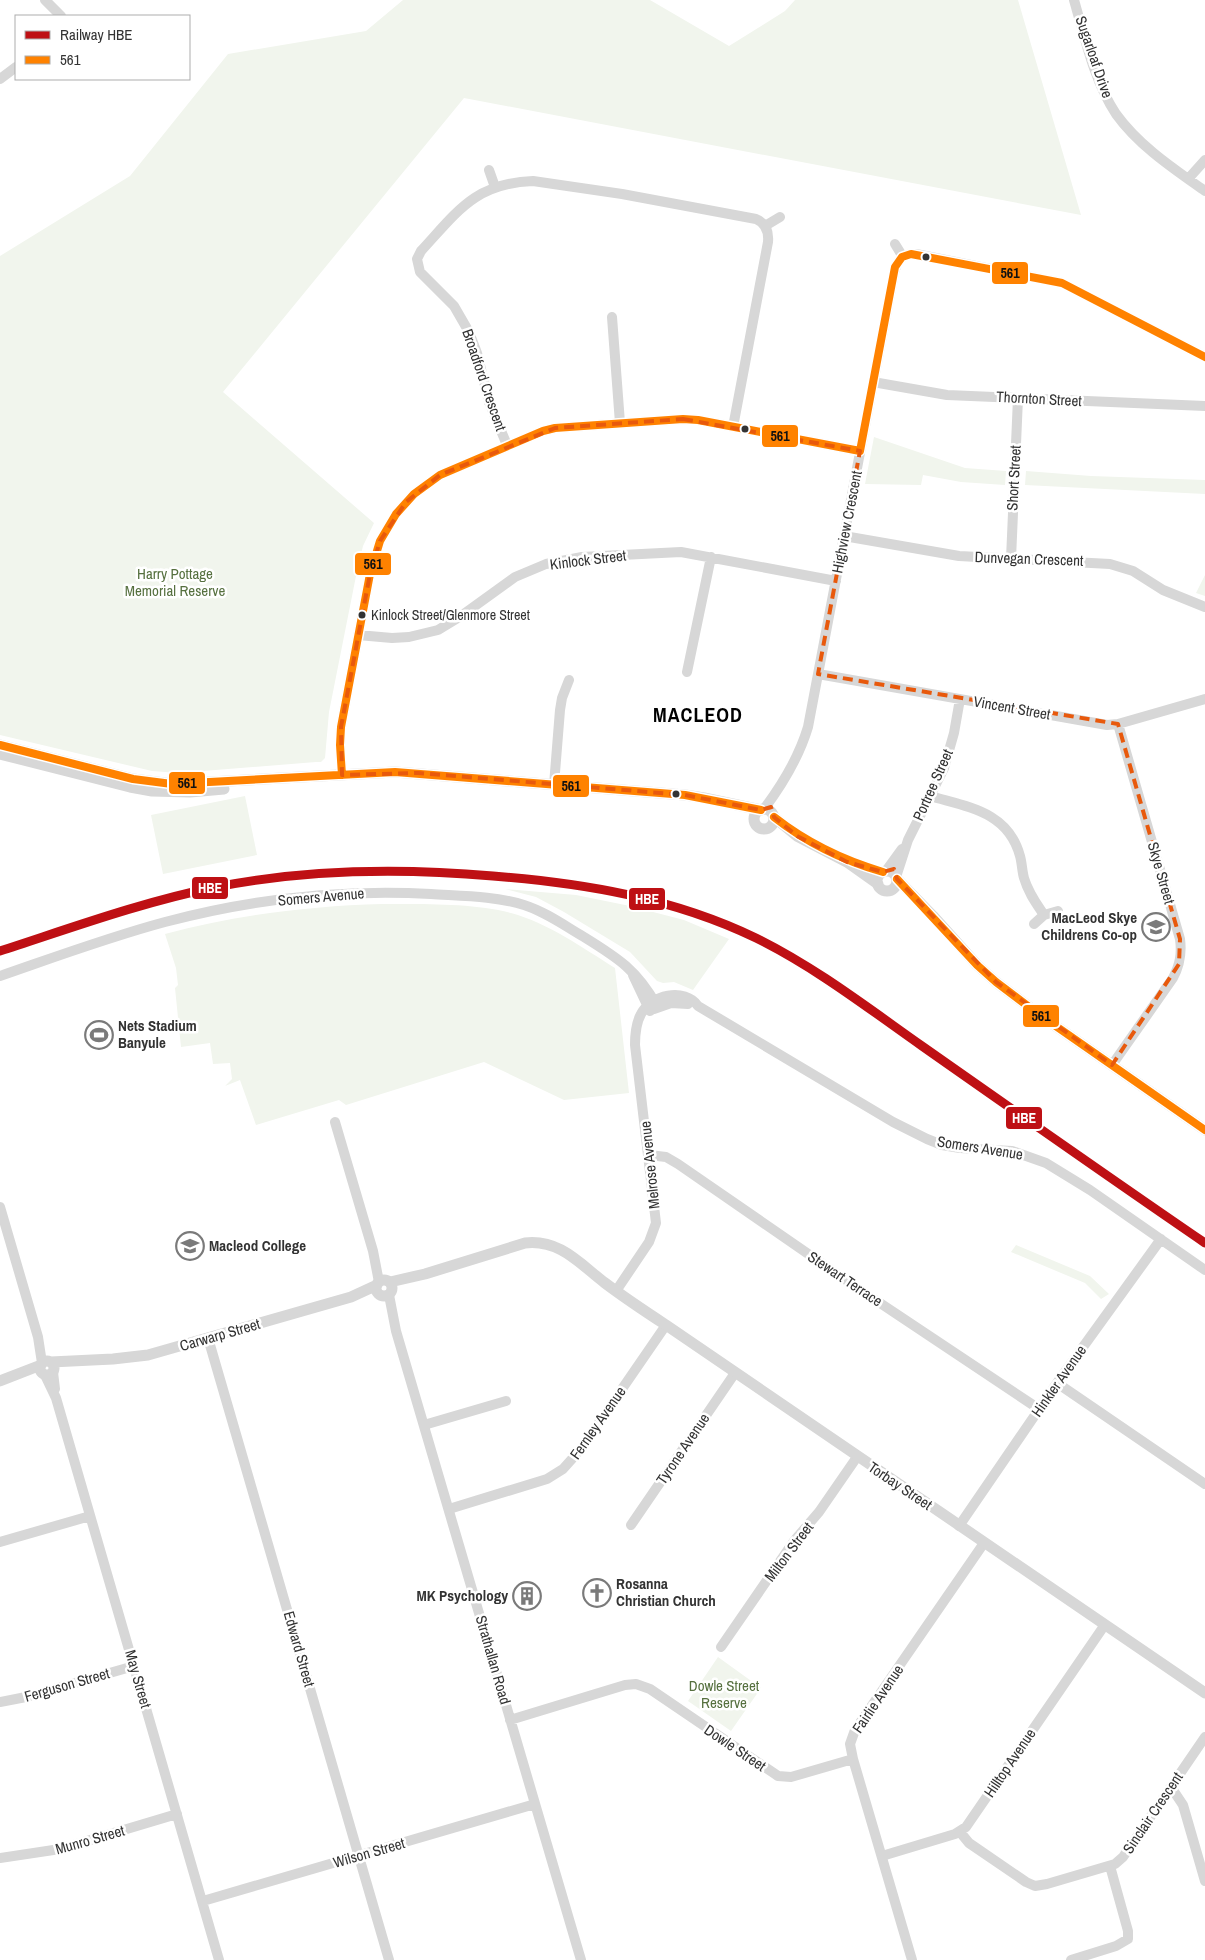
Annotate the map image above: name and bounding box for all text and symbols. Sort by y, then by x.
street label: Sugarloaf Drive [1071,13,1118,101]
legend [15,15,190,80]
text: Railway HBE [60,24,132,45]
text: 561 [60,49,81,70]
unlabelled marker [921,252,931,262]
line badge: 561 [991,261,1029,285]
text: 561 [1000,264,1020,282]
street label: Broadford Crescent [457,326,512,434]
street label: Thornton Street [996,386,1083,411]
unlabelled marker [740,424,750,434]
line badge: 561 [761,424,799,448]
text: 561 [770,427,790,445]
street label: Short Street [1001,444,1026,511]
street label: Highview Crescent [826,468,867,575]
street label: Kinlock Street [549,544,628,575]
street label: Dunvegan Crescent [974,546,1084,571]
line badge: 561 [354,552,392,576]
text: 561 [363,555,383,573]
park label: Harry Pottage Memorial Reserve [125,563,225,601]
place label: Kinlock Street/Glenmore Street [371,606,530,624]
marker: Kinlock Street/Glenmore Street [357,610,367,620]
street label: Vincent Street [972,690,1053,725]
district label: MACLEOD [653,701,743,728]
street label: Portree Street [907,745,958,824]
line badge: 561 [168,771,206,795]
text: 561 [177,774,197,792]
line badge: 561 [552,774,590,798]
text: 561 [561,777,581,795]
unlabelled marker [671,789,681,799]
street label: Skye Street [1143,839,1180,907]
line badge: HBE [191,876,229,900]
text: HBE [198,879,222,897]
street label: Somers Avenue [277,882,365,911]
line badge: HBE [628,887,666,911]
text: HBE [635,890,659,908]
place label: MacLeod Skye Childrens Co-op [1041,907,1137,945]
school or university icon: MacLeod Skye Childrens Co-op [1141,912,1171,942]
line badge: 561 [1022,1004,1060,1028]
text: 561 [1031,1007,1051,1025]
place label: Nets Stadium Banyule [118,1015,197,1053]
sports icon: Nets Stadium Banyule [84,1020,114,1050]
line badge: HBE [1005,1106,1043,1130]
text: HBE [1012,1109,1036,1127]
street label: Melrose Avenue [634,1120,665,1210]
street label: Somers Avenue [936,1130,1025,1165]
school or university icon: Macleod College [175,1231,205,1261]
place label: Macleod College [209,1235,306,1256]
street label: Stewart Terrace [804,1246,887,1311]
street label: Carwarp Street [177,1313,263,1356]
street label: Hinkler Avenue [1026,1340,1091,1421]
street label: Fernley Avenue [565,1382,631,1463]
street label: Tyrone Avenue [651,1409,714,1489]
street label: Torbay Street [864,1456,937,1515]
street label: Milton Street [759,1517,818,1586]
place label: Rosanna Christian Church [616,1573,716,1611]
church icon: Rosanna Christian Church [582,1578,612,1608]
building icon: MK Psychology [512,1581,542,1611]
place label: MK Psychology [416,1585,508,1606]
street label: Edward Street [279,1609,320,1690]
street label: Strathallan Road [471,1613,516,1707]
street label: May Street [120,1647,157,1711]
street label: Fairlie Avenue [847,1660,908,1737]
street label: Ferguson Street [22,1662,112,1707]
park label: Dowle Street Reserve [689,1675,760,1713]
street label: Dowle Street [700,1719,771,1776]
street label: Hilltop Avenue [979,1724,1040,1801]
street label: Sinclair Crescent [1118,1767,1188,1858]
street label: Munro Street [53,1819,127,1859]
street label: Wilson Street [330,1832,408,1873]

